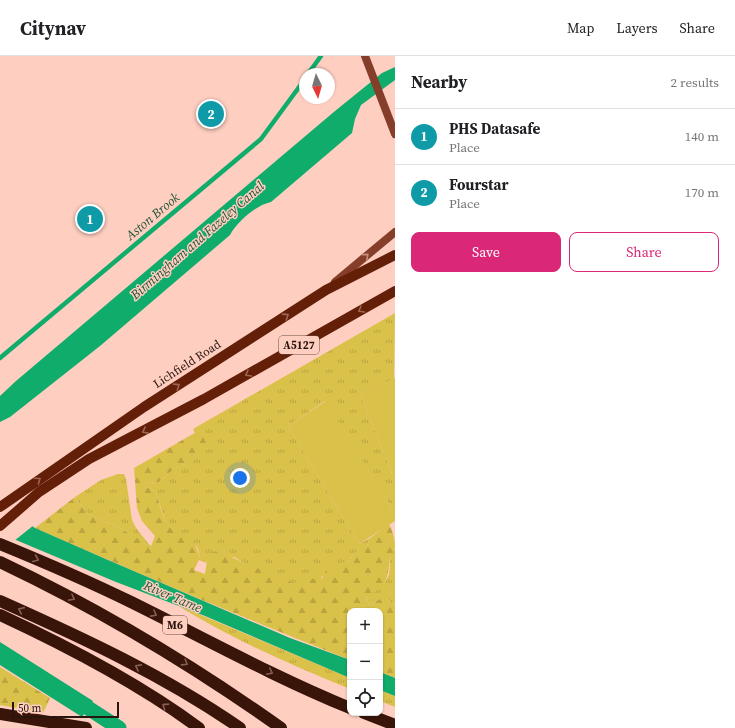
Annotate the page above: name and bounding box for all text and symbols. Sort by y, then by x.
text: Citynav [20,15,86,41]
text: Map [567,18,594,38]
text: Layers [616,18,658,38]
text: Share [680,18,715,38]
north arrow [299,68,335,104]
text: Nearby [411,70,467,94]
text: 2 results [671,74,719,91]
pin: 2 [198,99,224,129]
text: PHS Datasafe [449,118,540,139]
text: 1 [420,128,428,145]
text: 140 m [685,128,719,145]
text: Place [449,139,480,156]
text: Fourstar [449,174,508,195]
water label: Birmingham and Fazeley Canal [126,177,268,304]
text: 2 [420,184,428,201]
text: 170 m [685,184,719,201]
water label: Aston Brook [121,188,184,245]
text: Place [449,195,480,212]
pin: 1 [77,204,103,234]
button: Save [411,232,561,272]
button: Share [569,232,719,272]
one-way arrow [361,254,369,261]
one-way arrow [358,305,365,312]
one-way arrow [282,313,289,320]
street label: Lichfield Road [150,336,224,392]
road number: A5127 [279,336,319,354]
one-way arrow [245,370,252,377]
one-way arrow [172,383,179,390]
one-way arrow [142,426,149,434]
your location [230,468,250,488]
one-way arrow [34,478,41,485]
one-way arrow [32,554,39,562]
water label: River Tame [140,576,205,617]
one-way arrow [68,593,76,600]
one-way arrow [17,607,25,615]
map controls [347,608,383,716]
button: + [347,608,383,644]
one-way arrow [150,609,157,617]
road number: M6 [163,616,187,634]
button: − [347,644,383,680]
one-way arrow [181,658,188,666]
one-way arrow [135,664,142,671]
one-way arrow [266,668,273,675]
button: locate [347,680,383,716]
scale bar [12,700,119,719]
text: 50 m [18,701,41,716]
one-way arrow [162,703,169,710]

